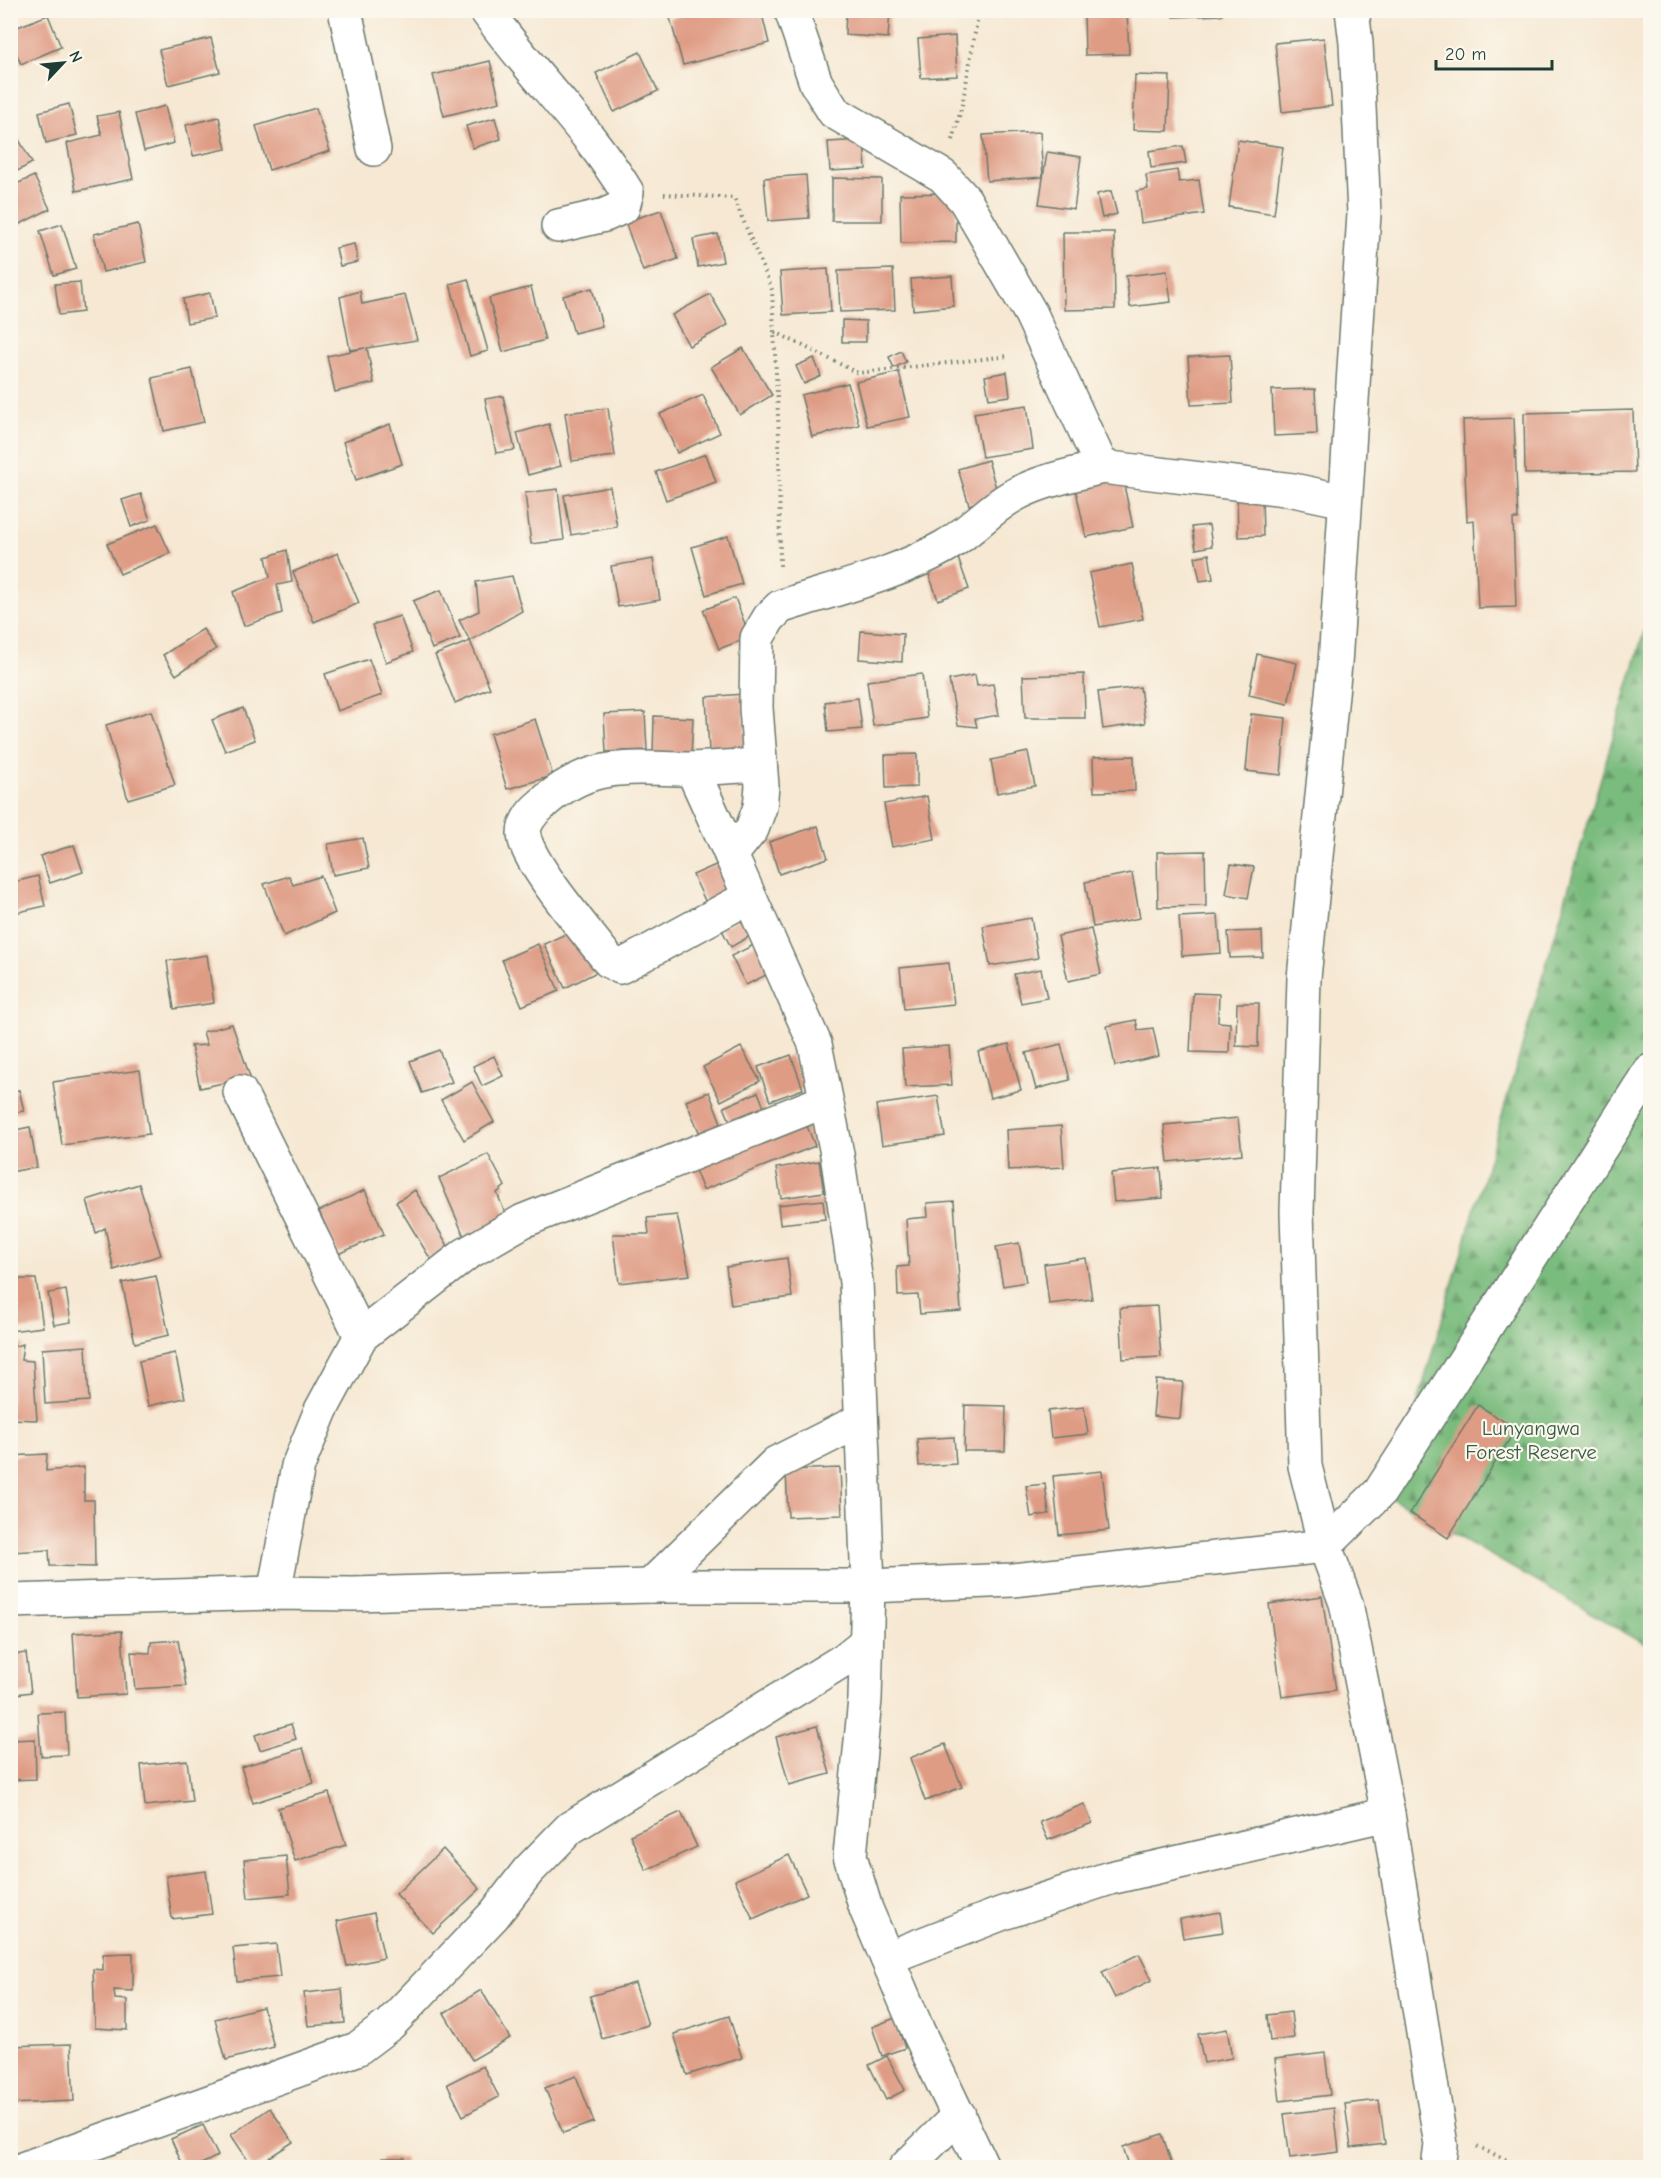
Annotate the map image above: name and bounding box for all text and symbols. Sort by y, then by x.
north arrow [33,33,93,93]
scale bar [1436,33,1552,71]
text: 20 m [1445,44,1486,65]
text: N [65,48,86,65]
park label: Lunyangwa Forest Reserve [1465,1416,1597,1464]

